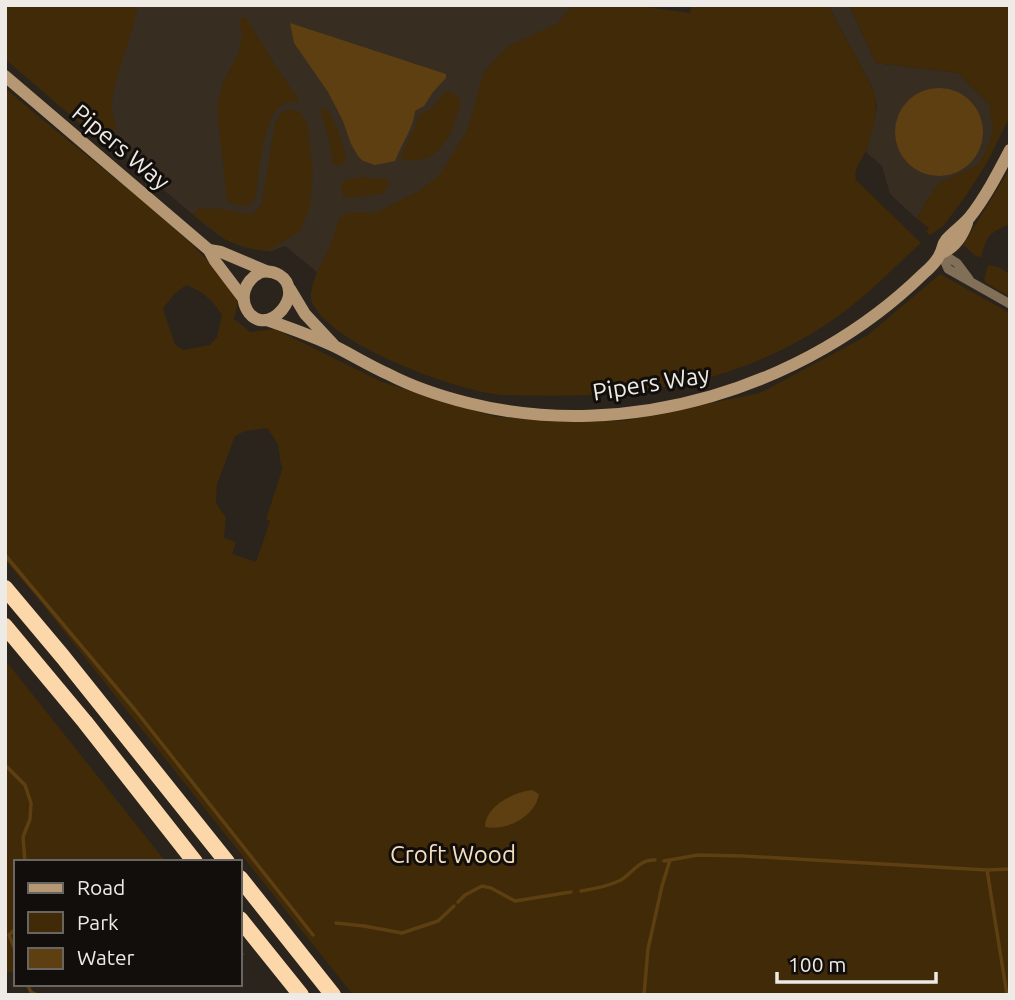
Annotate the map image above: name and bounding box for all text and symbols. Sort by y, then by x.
street label: Pipers Way [67,99,175,196]
street label: Pipers Way [591,360,712,406]
park label: Croft Wood [390,841,516,868]
legend [14,860,242,986]
text: Road [77,875,125,899]
text: Park [77,910,119,934]
scale bar [777,940,936,984]
text: Water [77,945,135,969]
text: 100 m [788,952,846,976]

